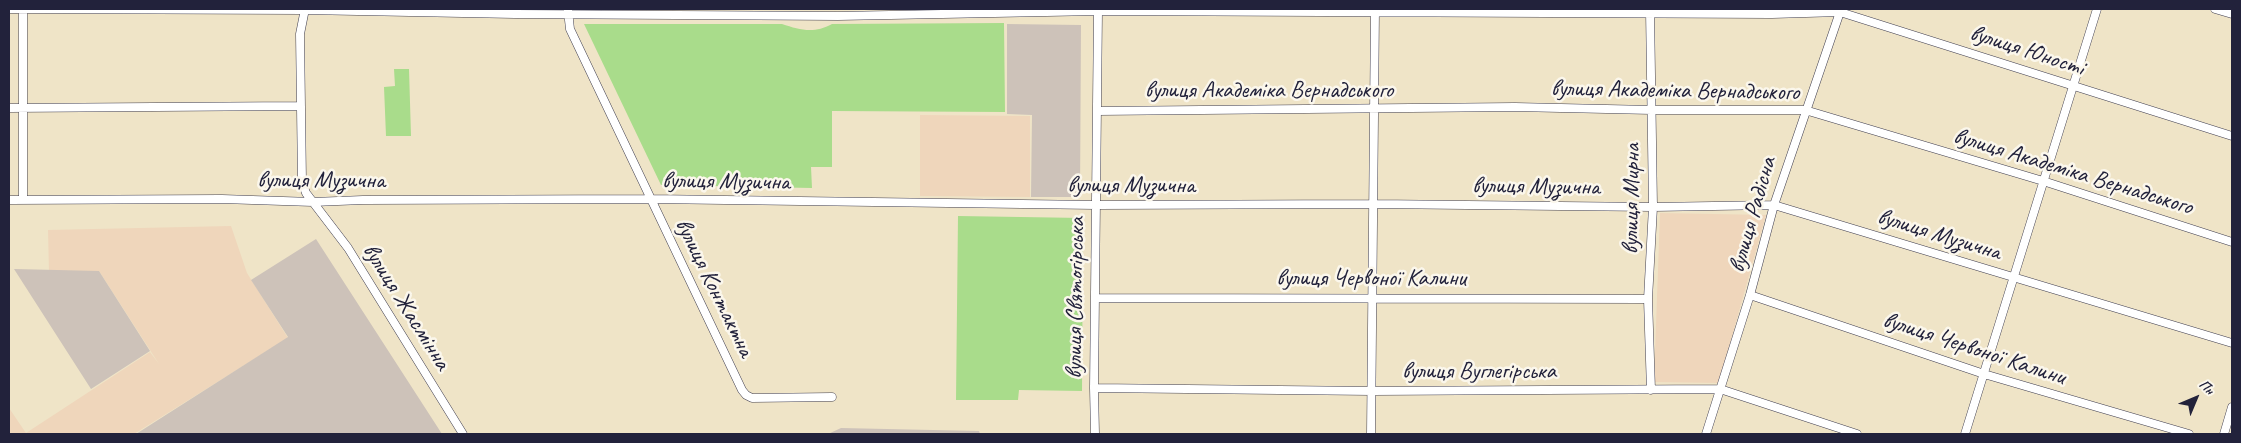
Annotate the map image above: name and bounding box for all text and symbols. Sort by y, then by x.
street label: вулиця Юності [1966,19,2088,83]
street label: вулиця Академіка Вернадського [1550,74,1800,108]
street label: вулиця Академіка Вернадського [1145,77,1393,105]
street label: вулиця Академіка Вернадського [1950,122,2196,222]
street label: вулиця Мирна [1617,143,1647,255]
street label: вулиця Радісна [1723,154,1783,276]
street label: вулиця Музична [662,166,790,198]
street label: вулиця Музична [257,167,385,195]
street label: вулиця Музична [1472,171,1600,203]
street label: вулиця Музична [1067,172,1195,200]
street label: вулиця Музична [1874,203,2004,267]
street label: вулиця Контактна [668,214,760,362]
street label: вулиця Святогірська [1060,217,1092,379]
street label: вулиця Жасмінна [356,238,456,376]
street label: вулиця Червоної Калини [1276,265,1466,293]
street label: вулиця Червоної Калини [1879,306,2069,392]
street label: вулиця Вуглегірська [1402,358,1556,386]
north arrow [2171,373,2221,423]
text: Пн [2196,376,2218,398]

